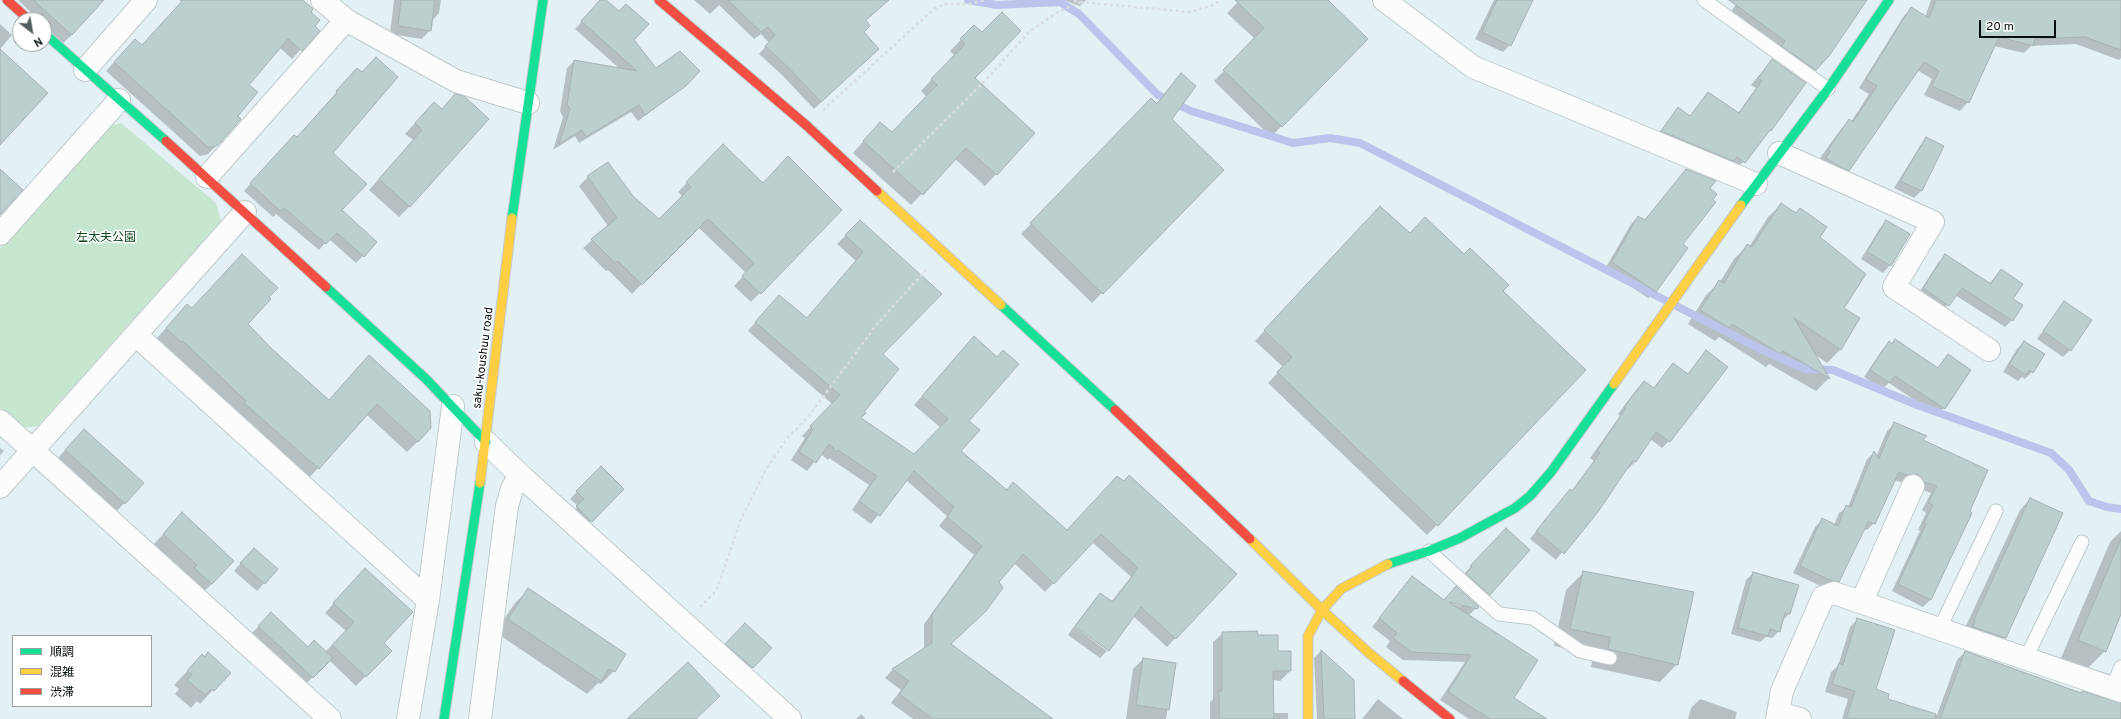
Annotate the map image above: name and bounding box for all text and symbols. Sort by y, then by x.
north arrow [12,12,52,52]
scale bar [1981,12,2058,38]
text: 20 m [1986,19,2014,35]
text: N [31,33,45,49]
park label: 左太夫公園 [76,232,136,246]
street label: saku-koushuu road [471,306,497,410]
legend [12,635,152,707]
text: 順調 [50,645,74,661]
text: 混雑 [50,665,74,681]
text: 渋滞 [50,685,74,701]

